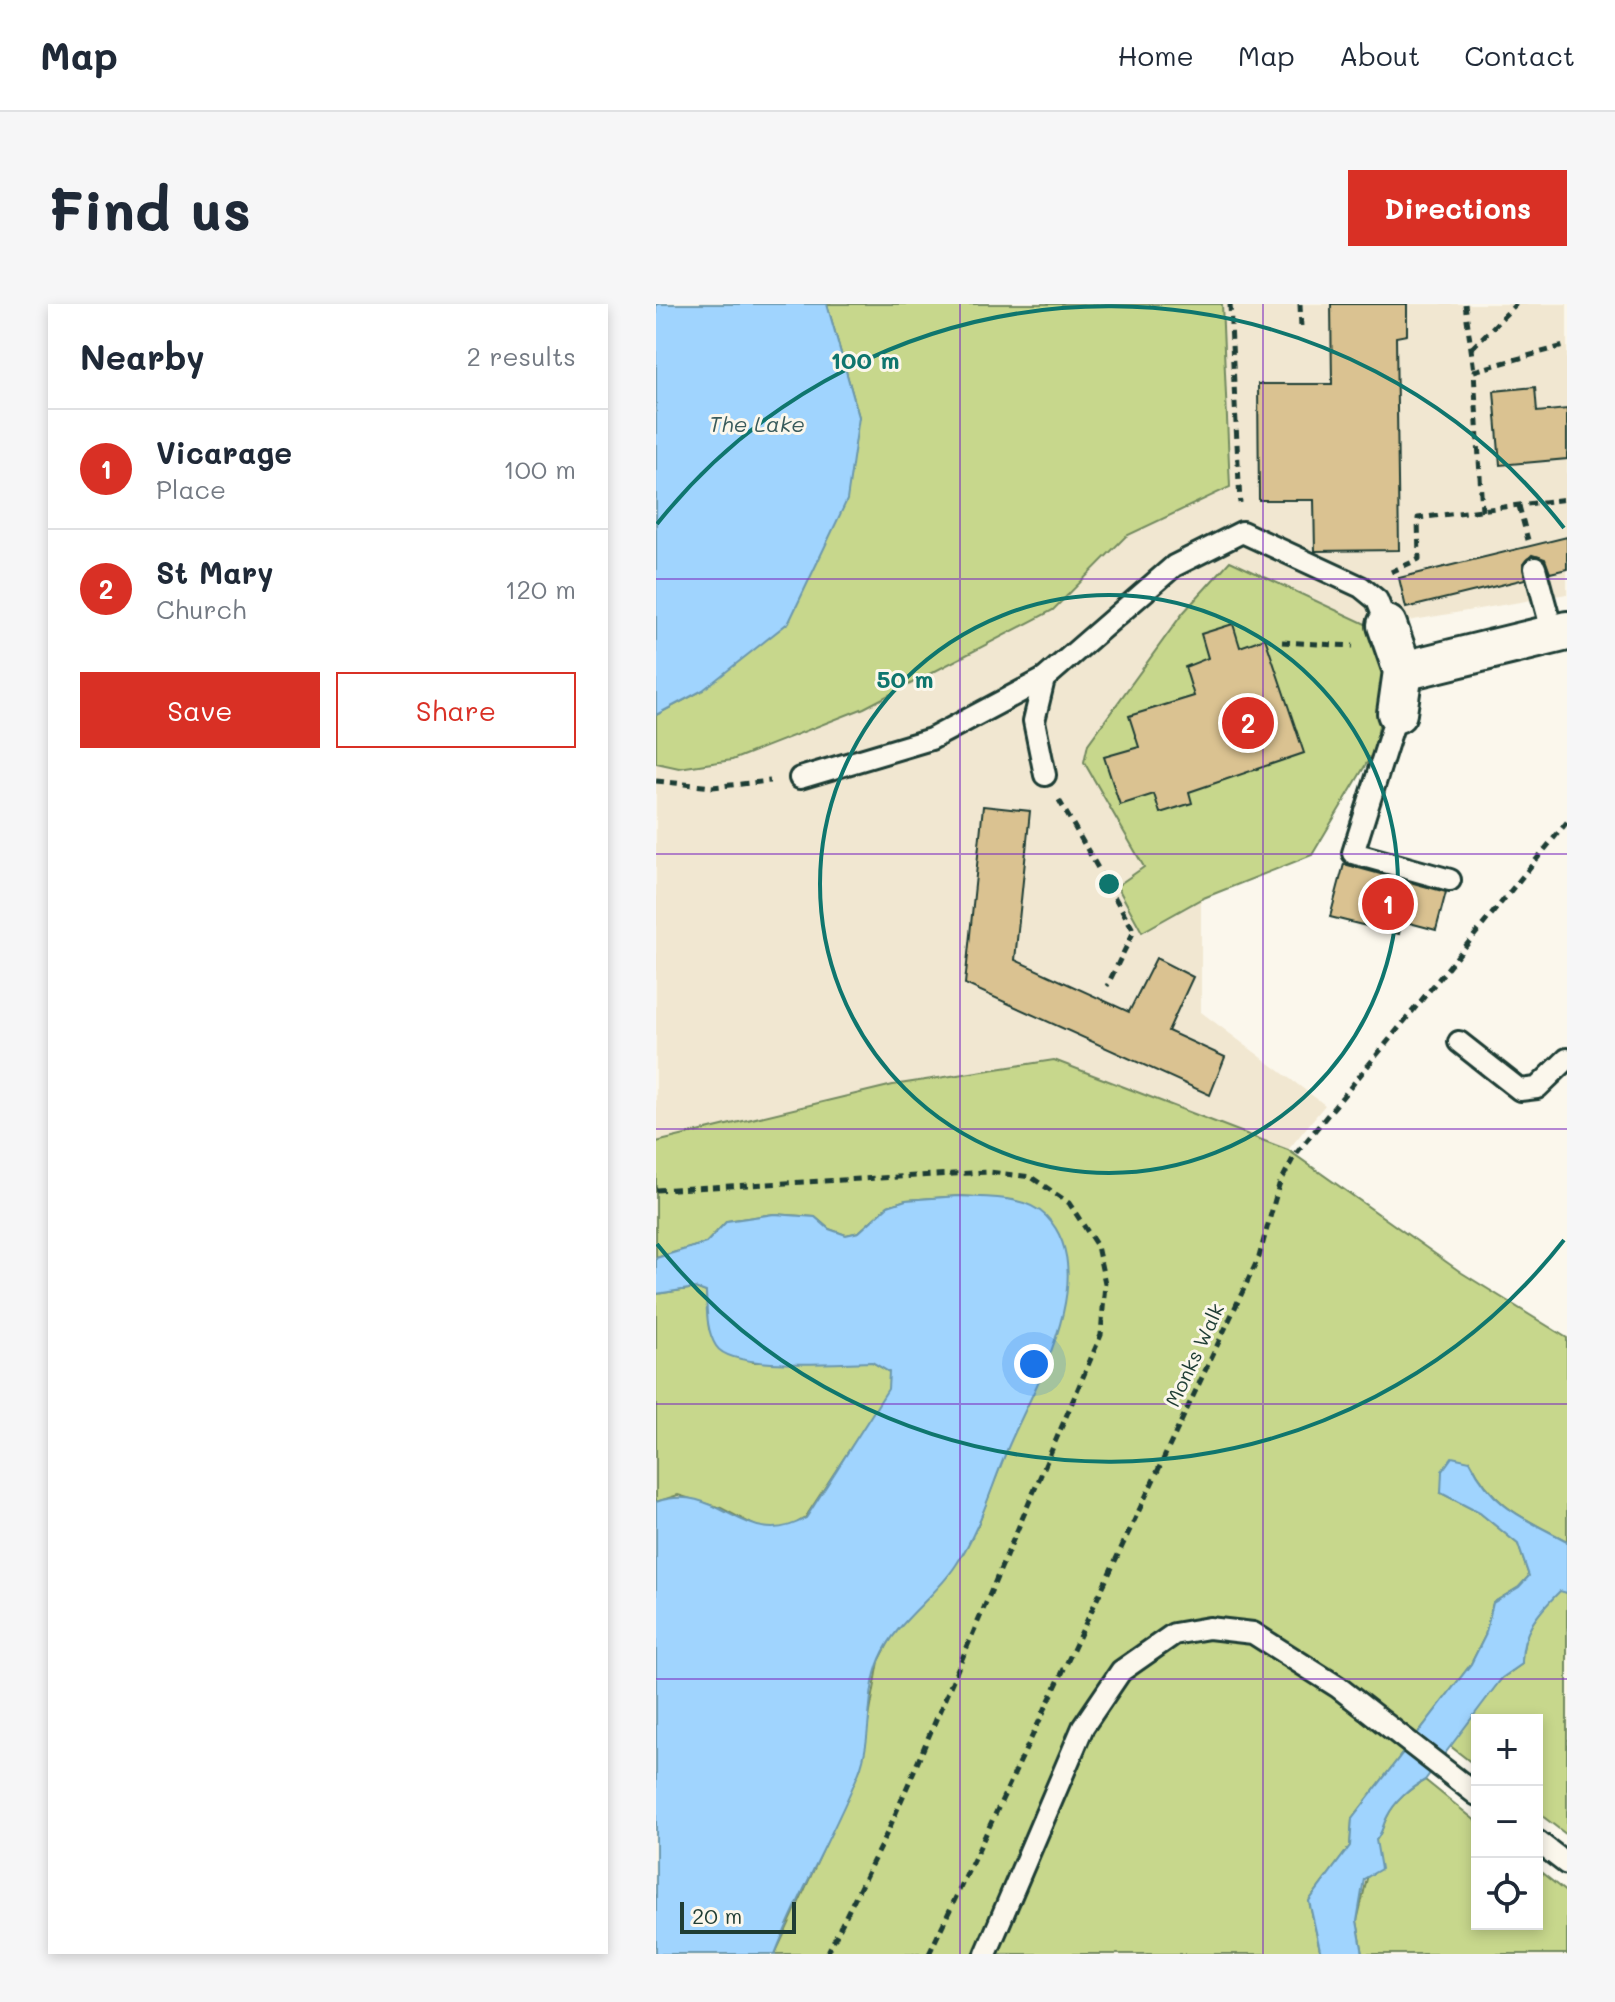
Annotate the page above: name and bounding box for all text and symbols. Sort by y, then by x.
text: Map [40,30,118,80]
text: Home [1118,37,1194,73]
text: Map [1238,37,1295,73]
text: About [1339,37,1420,73]
text: Contact [1464,37,1575,73]
button: Directions [1348,170,1567,246]
text: Find us [48,172,251,245]
text: Nearby [80,334,205,379]
text: 2 results [467,339,576,373]
text: 100 m [830,344,900,375]
water label: The Lake [709,409,805,438]
text: Vicarage [156,432,292,472]
text: 1 [100,452,112,486]
text: 100 m [503,452,576,486]
text: Place [156,472,226,506]
text: St Mary [156,552,273,592]
text: 2 [99,572,113,606]
text: 120 m [505,572,576,606]
text: Church [156,592,246,626]
text: 50 m [876,663,934,694]
button: Save [80,672,320,748]
button: Share [336,672,576,748]
pin: 2 [1222,693,1274,753]
centre of rings [1095,870,1123,898]
pin: 1 [1362,874,1414,934]
street label: Monks Walk [1159,1299,1229,1410]
your location [1014,1344,1054,1384]
map controls [1471,1714,1543,1930]
button: + [1471,1714,1543,1786]
button: − [1471,1786,1543,1858]
button: locate [1471,1858,1543,1930]
scale bar [680,1898,796,1934]
text: 20 m [692,1901,742,1930]

